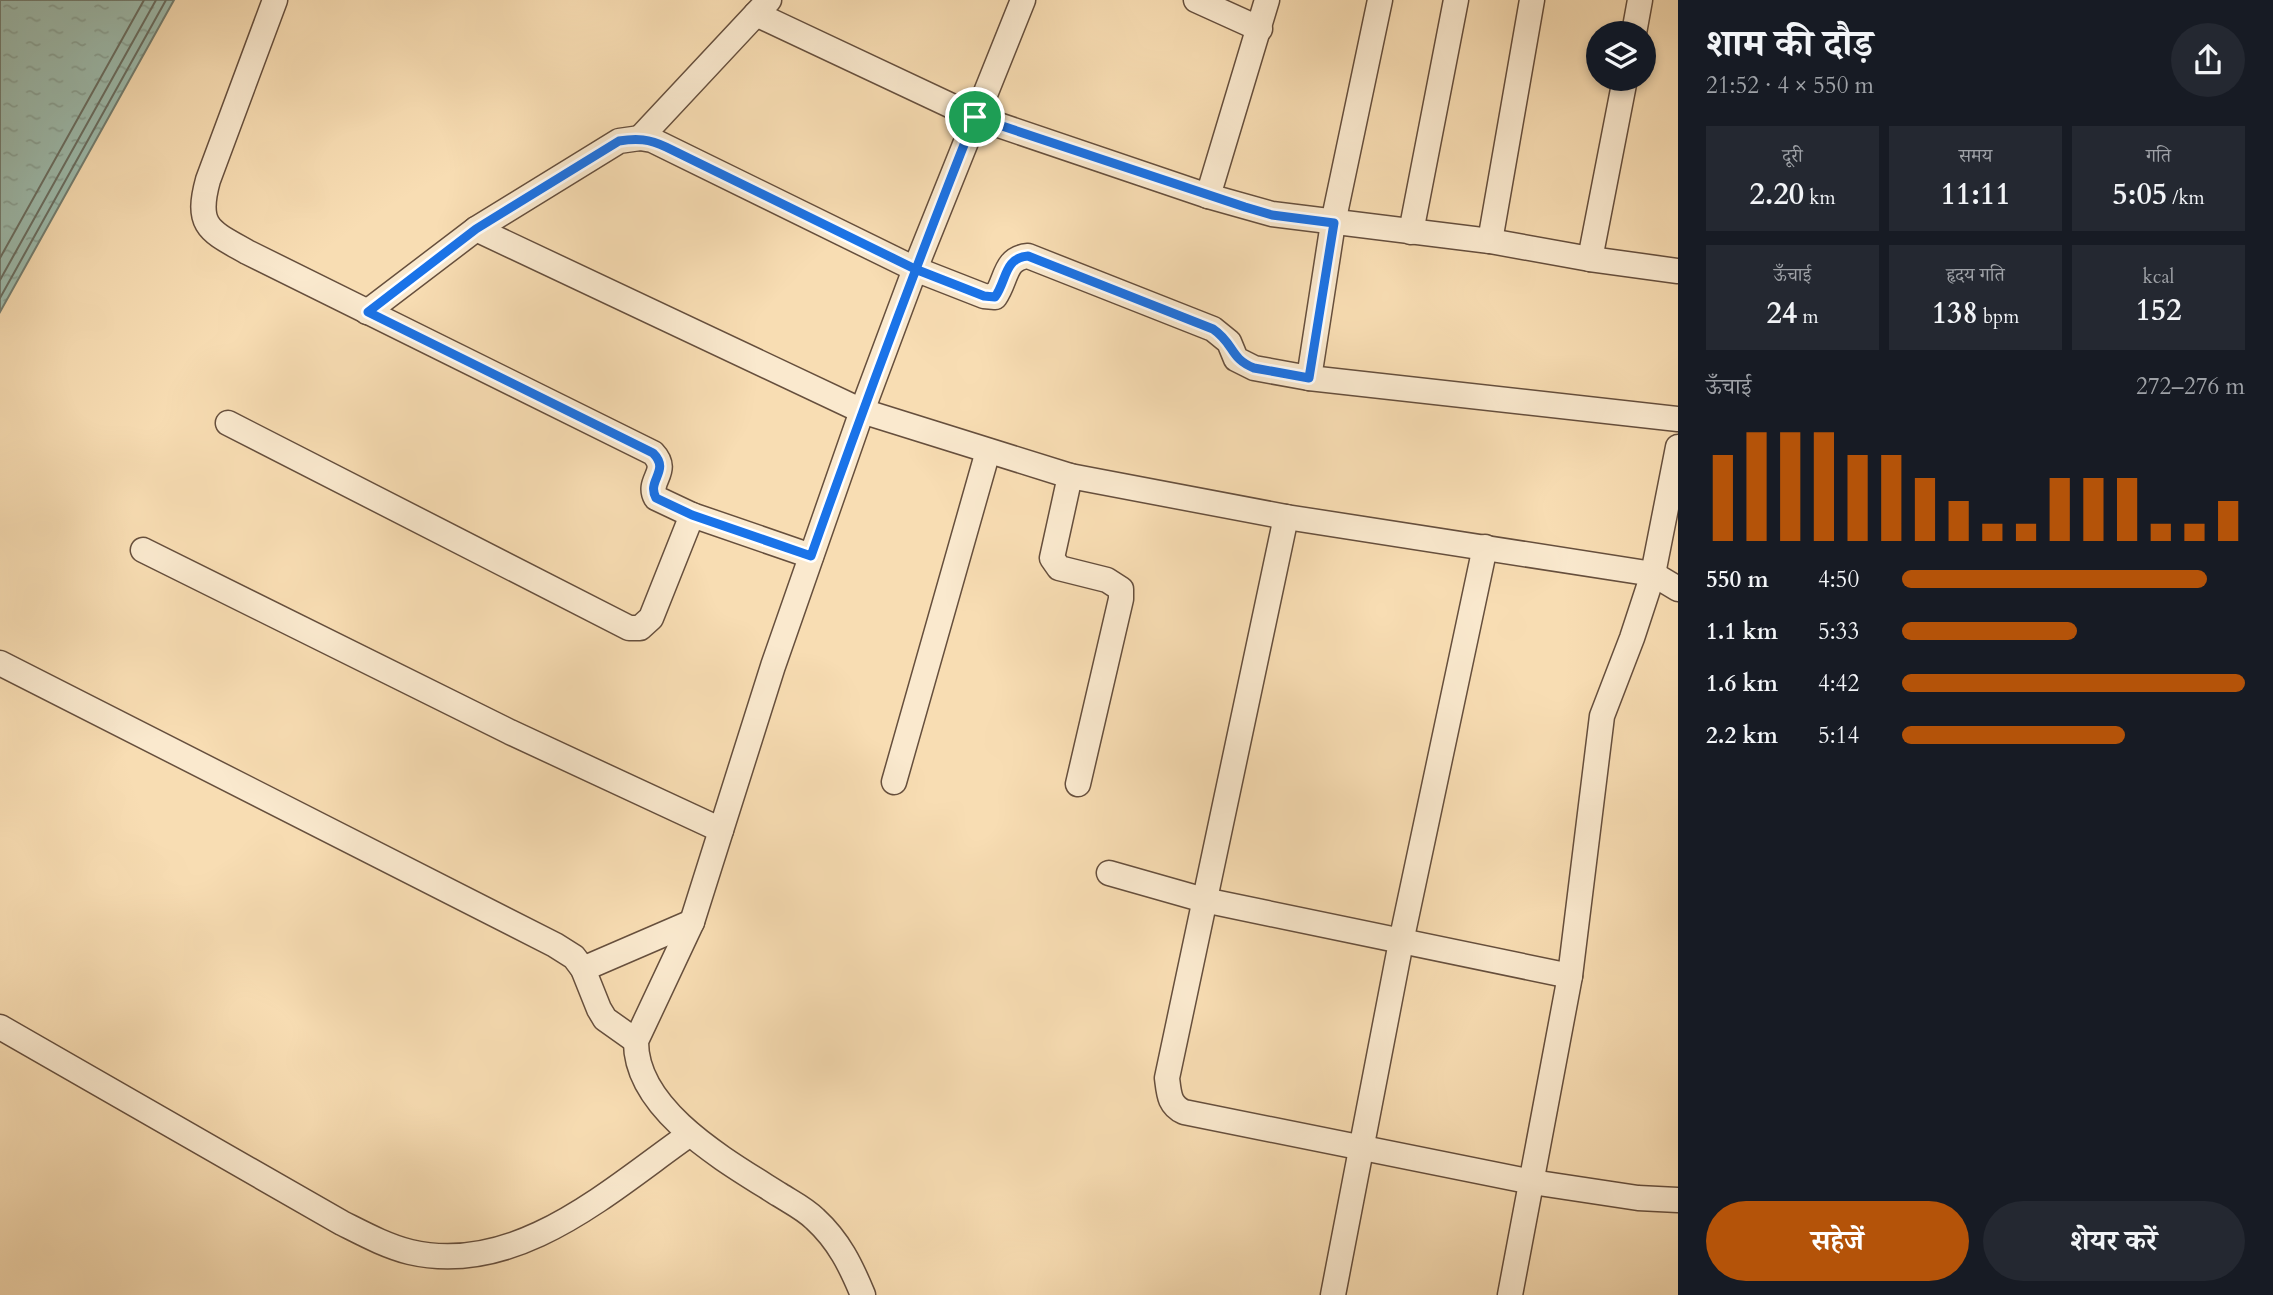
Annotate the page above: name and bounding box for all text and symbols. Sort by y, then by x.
text: शाम की दौड़ [1706,18,1873,70]
map controls [1586,21,1656,91]
button: layers [1586,21,1656,91]
button: share [2171,23,2245,97]
text: 21:52 · 4 × 550 m [1706,70,1874,101]
pin [945,87,1005,147]
icon: arrive [956,98,994,136]
text: दूरी [1782,143,1803,169]
text: समय [1959,143,1992,169]
text: गति [2146,143,2171,169]
text: 2.20 [1749,174,1804,215]
text: 11:11 [1940,174,2011,215]
text: 5:05 [2112,174,2167,215]
text: km [1804,185,1836,211]
text: /km [2167,185,2205,211]
text: ऊँचाई [1774,262,1811,288]
text: हृदय गति [1946,262,2005,288]
text: kcal [2143,264,2174,290]
text: 152 [2135,290,2182,331]
text: 24 [1767,293,1797,334]
text: 138 [1932,293,1978,334]
text: m [1797,304,1818,330]
text: bpm [1978,304,2019,330]
text: ऊँचाई [1706,371,1751,402]
text: 272–276 m [2136,371,2245,402]
text: 550 m [1706,564,1769,595]
text: 4:50 [1818,564,1859,595]
text: 1.1 km [1706,616,1778,647]
text: 5:33 [1818,616,1859,647]
text: 1.6 km [1706,668,1778,699]
text: 4:42 [1818,668,1859,699]
text: 2.2 km [1706,720,1778,751]
text: 5:14 [1818,720,1859,751]
button: सहेजें [1706,1201,1969,1281]
button: शेयर करें [1983,1201,2245,1281]

